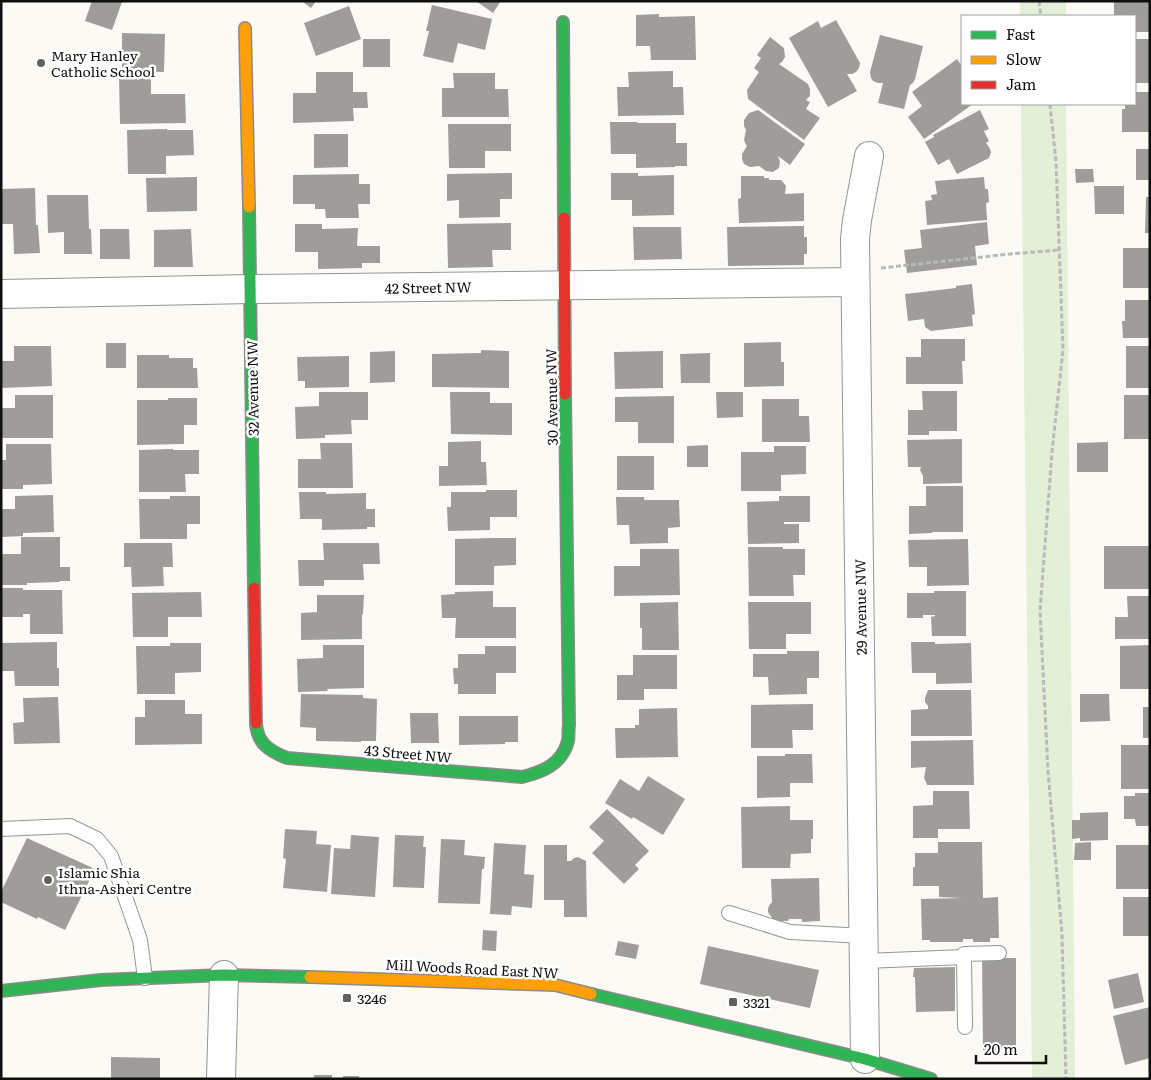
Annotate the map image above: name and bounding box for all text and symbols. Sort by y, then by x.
legend [961,15,1136,105]
text: Fast [1006,22,1035,45]
place label: Mary Hanley Catholic School [51,45,155,81]
text: Slow [1006,47,1041,70]
marker: Mary Hanley Catholic School [35,57,47,69]
text: Jam [1006,72,1037,95]
street label: 42 Street NW [384,276,472,298]
street label: 32 Avenue NW [241,340,263,436]
street label: 30 Avenue NW [540,348,562,446]
street label: 29 Avenue NW [849,559,871,655]
street label: 43 Street NW [363,739,453,767]
place label: Islamic Shia Ithna-Asheri Centre [58,862,191,898]
marker: Islamic Shia Ithna-Asheri Centre [42,874,54,886]
street label: Mill Woods Road East NW [385,953,559,983]
place label: 3246 [357,988,387,1008]
marker: 3246 [341,992,353,1004]
place label: 3321 [743,992,770,1012]
marker: 3321 [727,996,739,1008]
scale bar [976,1032,1046,1064]
text: 20 m [984,1037,1018,1060]

